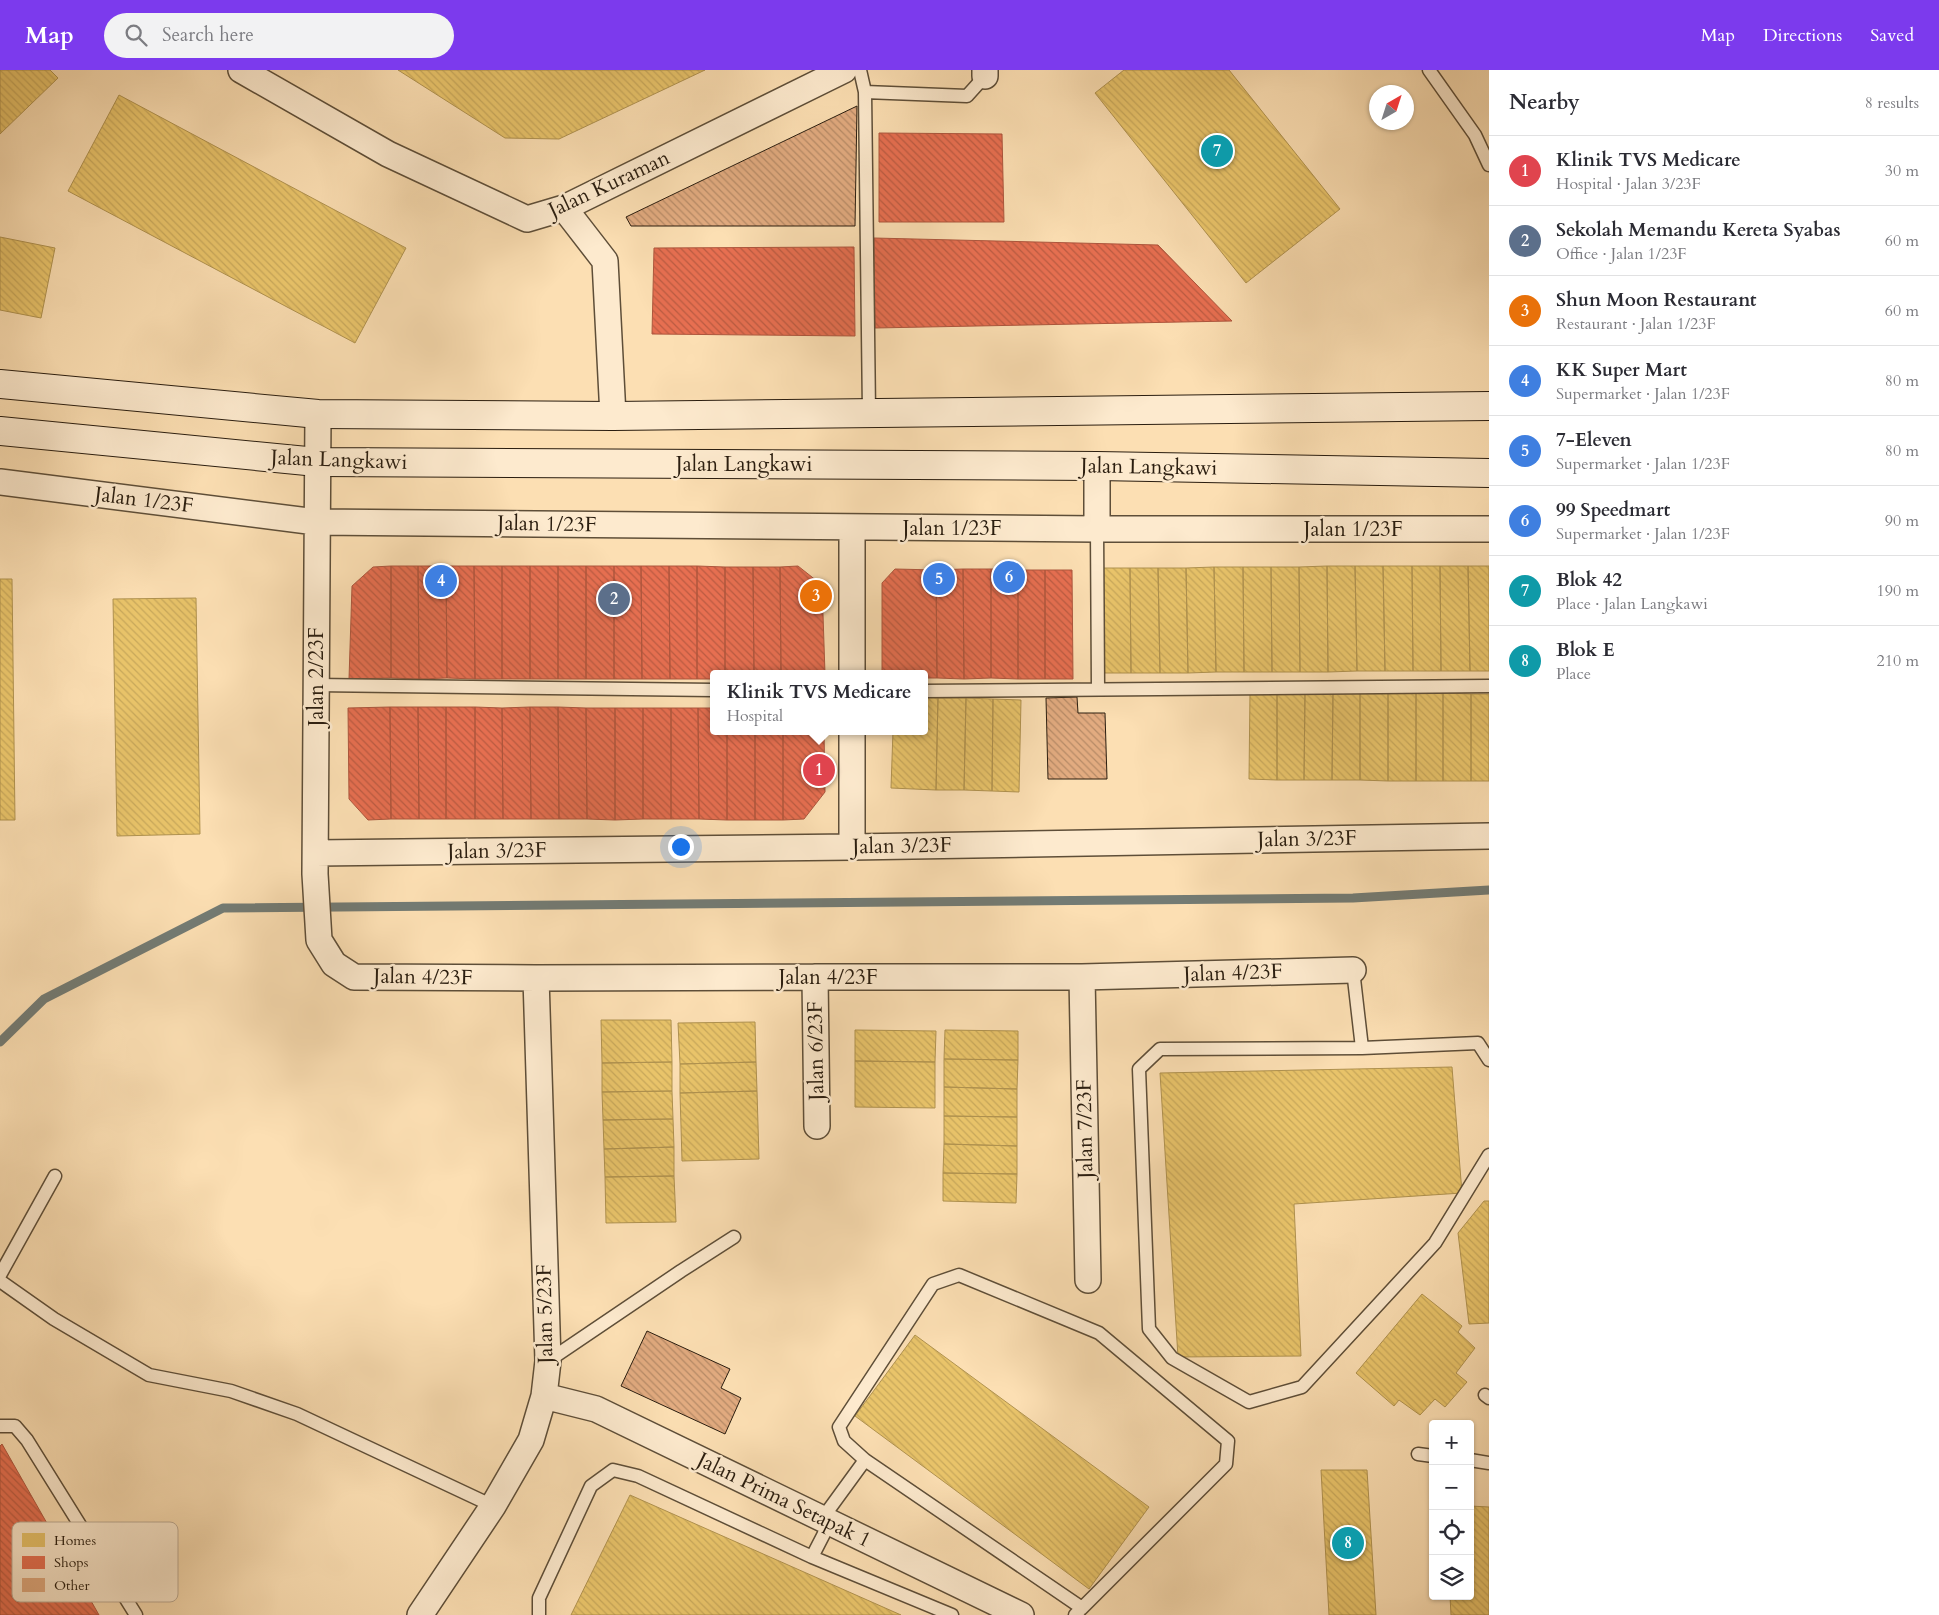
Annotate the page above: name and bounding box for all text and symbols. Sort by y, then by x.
search box [104,13,454,58]
text: Map [25,19,74,52]
icon: search [122,21,150,49]
text: Search here [162,22,254,48]
text: Map [1701,23,1735,48]
text: Directions [1763,23,1842,48]
text: Saved [1870,23,1914,48]
north arrow [1369,85,1414,130]
text: Nearby [1509,88,1580,117]
text: 8 results [1865,92,1919,114]
pin: 7 [1201,132,1233,170]
street label: Jalan Kuraman [541,143,674,226]
text: Klinik TVS Medicare [1556,147,1741,173]
text: 1 [1521,160,1529,182]
text: 30 m [1885,160,1919,182]
text: Hospital · Jalan 3/23F [1556,173,1701,195]
text: Sekolah Memandu Kereta Syabas [1556,217,1841,243]
text: 2 [1521,230,1529,252]
text: 60 m [1885,230,1919,252]
text: Office · Jalan 1/23F [1556,243,1686,265]
text: Shun Moon Restaurant [1556,287,1756,313]
text: 3 [1521,300,1529,322]
text: 60 m [1885,300,1919,322]
text: Restaurant · Jalan 1/23F [1556,313,1716,335]
text: KK Super Mart [1556,357,1687,383]
text: 4 [1521,370,1529,392]
text: 80 m [1885,370,1919,392]
text: Supermarket · Jalan 1/23F [1556,383,1730,405]
text: 7-Eleven [1556,427,1632,453]
text: 5 [1521,440,1529,462]
text: 80 m [1885,440,1919,462]
street label: Jalan Langkawi [267,443,408,477]
street label: Jalan Langkawi [673,450,812,479]
street label: Jalan Langkawi [1077,451,1218,483]
text: Supermarket · Jalan 1/23F [1556,453,1730,475]
street label: Jalan 1/23F [90,479,195,520]
text: 99 Speedmart [1556,497,1670,523]
street label: Jalan 1/23F [494,509,597,539]
text: 6 [1521,510,1529,532]
text: 90 m [1885,510,1919,532]
street label: Jalan 1/23F [899,514,1002,543]
street label: Jalan 1/23F [1300,515,1403,544]
text: Supermarket · Jalan 1/23F [1556,523,1730,545]
pin: 6 [993,558,1025,596]
pin: 5 [923,560,955,598]
pin: 4 [425,562,457,600]
text: Blok 42 [1556,567,1622,593]
pin: 3 [800,577,832,615]
pin: 2 [598,580,630,618]
text: 7 [1521,580,1529,602]
text: 190 m [1877,580,1919,602]
text: Place · Jalan Langkawi [1556,593,1708,615]
street label: Jalan 2/23F [302,627,331,730]
text: Blok E [1556,637,1615,663]
text: 8 [1521,650,1529,672]
text: 210 m [1877,650,1919,672]
text: Place [1556,663,1591,685]
popup [710,670,928,735]
text: Klinik TVS Medicare [727,679,911,705]
text: Hospital [727,705,783,727]
pin: 1 [803,751,835,789]
street label: Jalan 3/23F [1254,824,1357,854]
street label: Jalan 3/23F [849,831,952,861]
your location [668,834,694,860]
street label: Jalan 3/23F [444,836,547,866]
street label: Jalan 4/23F [1180,957,1283,989]
street label: Jalan 4/23F [370,962,473,992]
street label: Jalan 4/23F [775,963,878,992]
street label: Jalan 6/23F [801,1001,831,1104]
street label: Jalan 7/23F [1070,1079,1100,1182]
street label: Jalan 5/23F [530,1264,560,1367]
map controls [1429,1420,1474,1600]
button: + [1429,1420,1474,1465]
street label: Jalan Prima Setapak 1 [689,1444,876,1555]
button: − [1429,1465,1474,1510]
button: locate [1429,1510,1474,1555]
legend [12,1522,178,1602]
pin: 8 [1332,1524,1364,1562]
text: Homes [54,1531,96,1550]
text: Shops [54,1553,89,1572]
button: layers [1429,1555,1474,1600]
text: Other [54,1576,91,1595]

